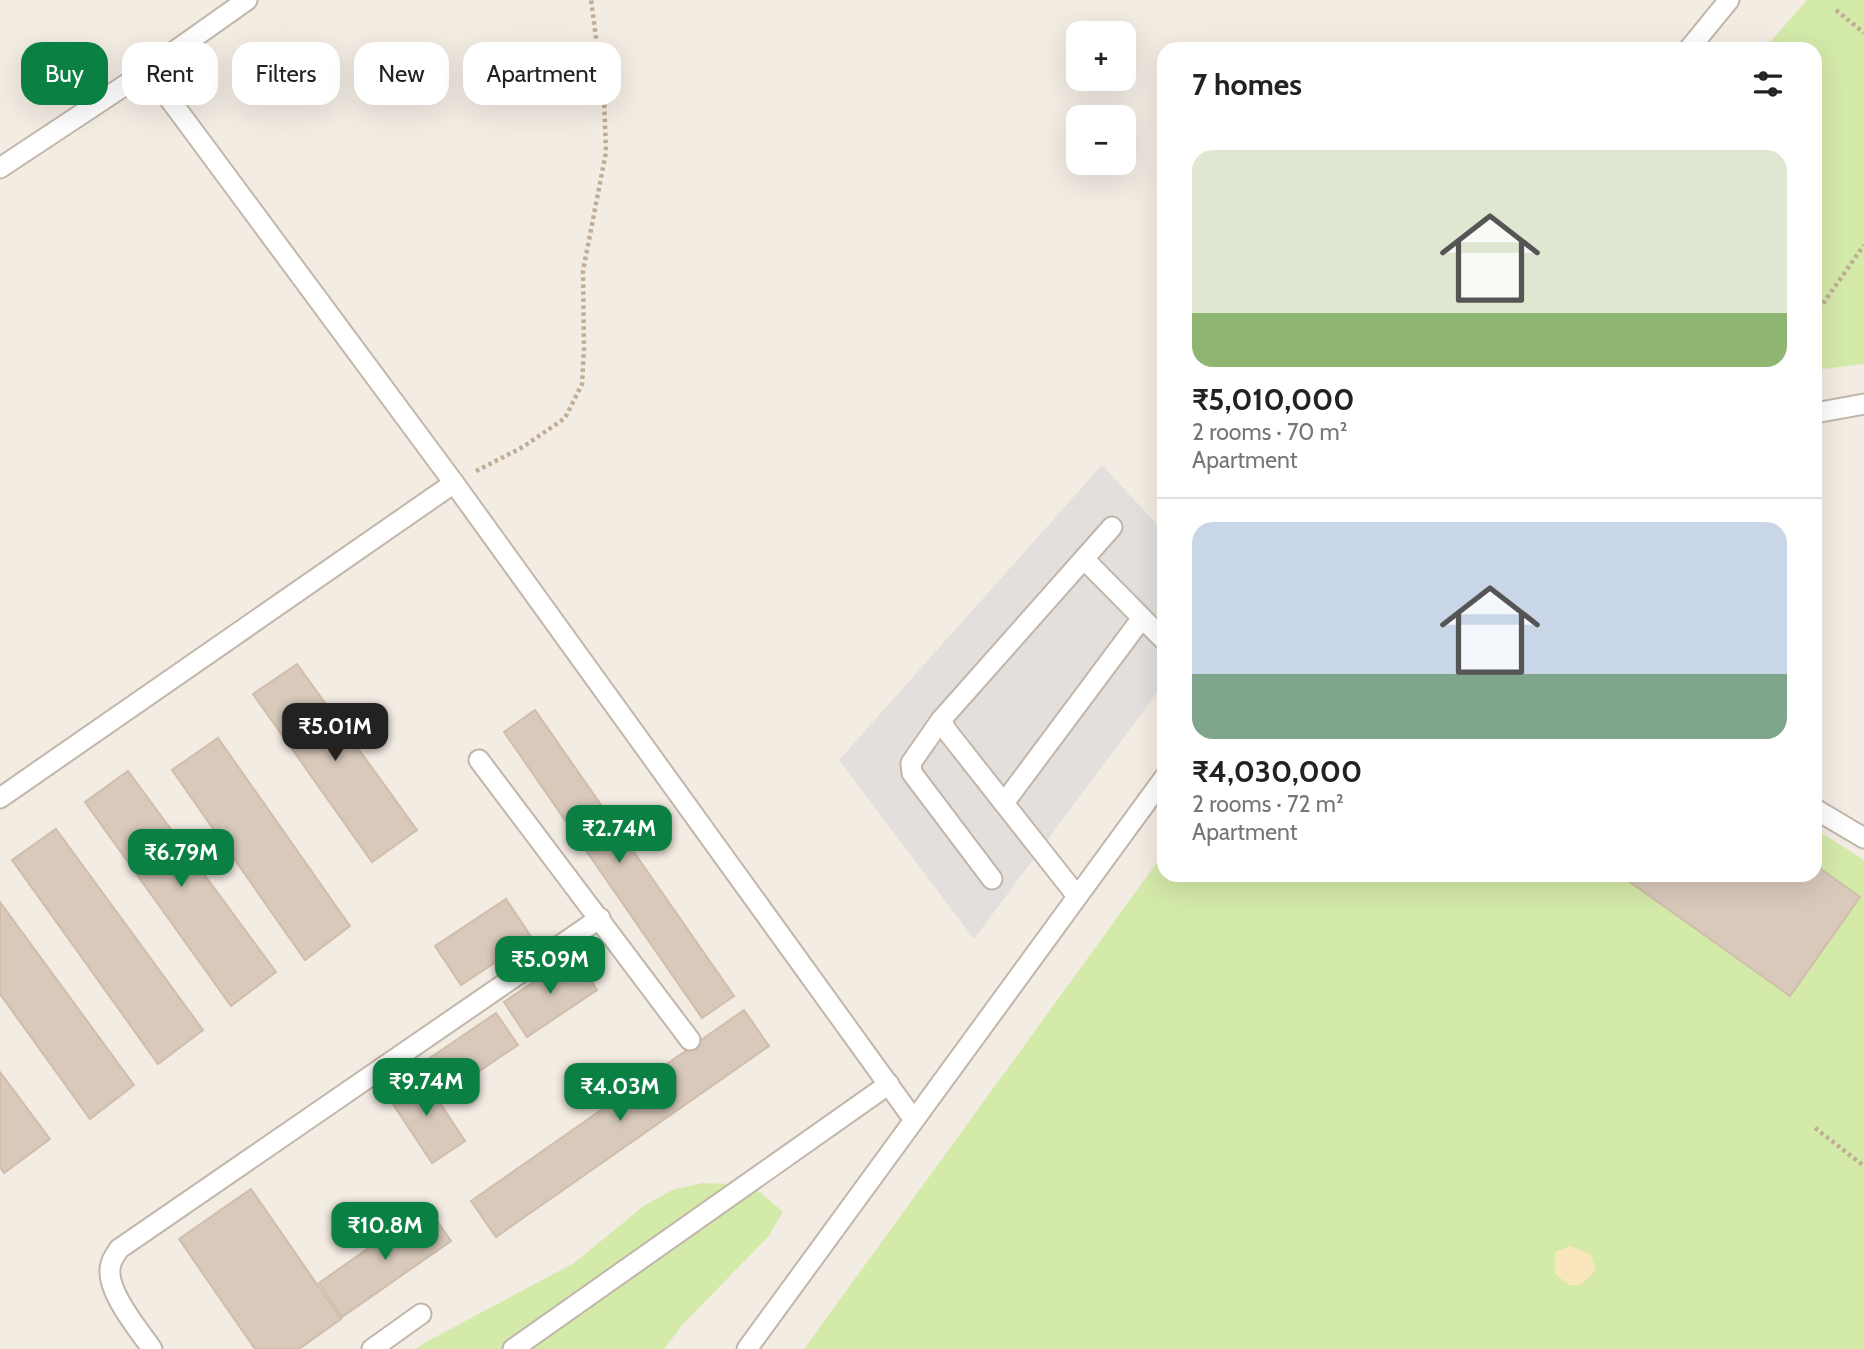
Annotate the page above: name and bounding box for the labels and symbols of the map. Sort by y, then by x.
pin: ₹5.01M [278,704,392,763]
pin: ₹2.74M [562,806,676,865]
pin: ₹6.79M [124,830,238,889]
pin: ₹5.09M [493,936,607,996]
pin: ₹9.74M [369,1058,483,1118]
pin: ₹4.03M [563,1064,677,1123]
pin: ₹10.8M [328,1202,442,1262]

